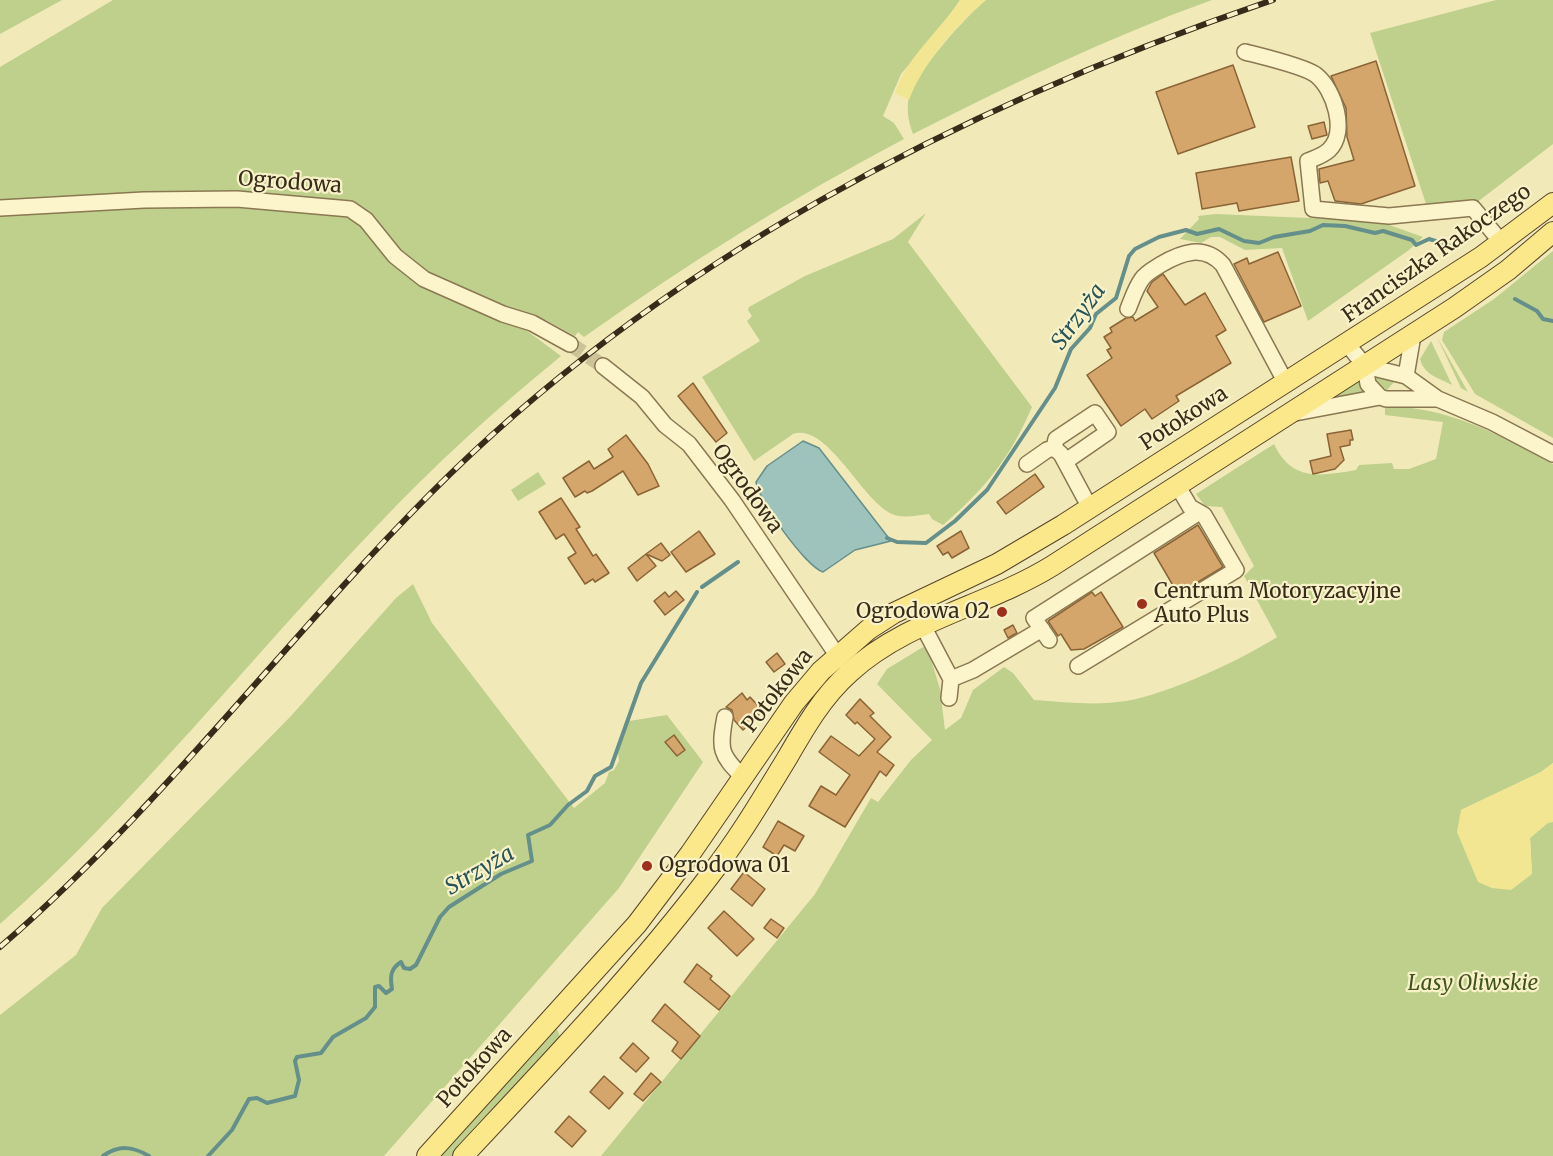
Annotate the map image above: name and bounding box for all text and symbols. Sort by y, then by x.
street label: Ogrodowa [237,167,343,199]
street label: Franciszka Rakoczego [1338,179,1536,329]
water label: Strzyża [1046,279,1112,355]
street label: Potokowa [1136,381,1232,457]
street label: Ogrodowa [706,440,788,538]
place label: Centrum Motoryzacyjne Auto Plus [1154,579,1401,629]
marker: Centrum Motoryzacyjne Auto Plus [1135,597,1149,611]
place label: Ogrodowa 02 [856,599,990,625]
marker: Ogrodowa 02 [995,605,1009,619]
street label: Potokowa [738,644,818,738]
water label: Strzyża [441,841,519,901]
place label: Ogrodowa 01 [659,853,790,879]
marker: Ogrodowa 01 [640,859,654,873]
park label: Lasy Oliwskie [1408,971,1538,997]
street label: Potokowa [432,1023,518,1113]

